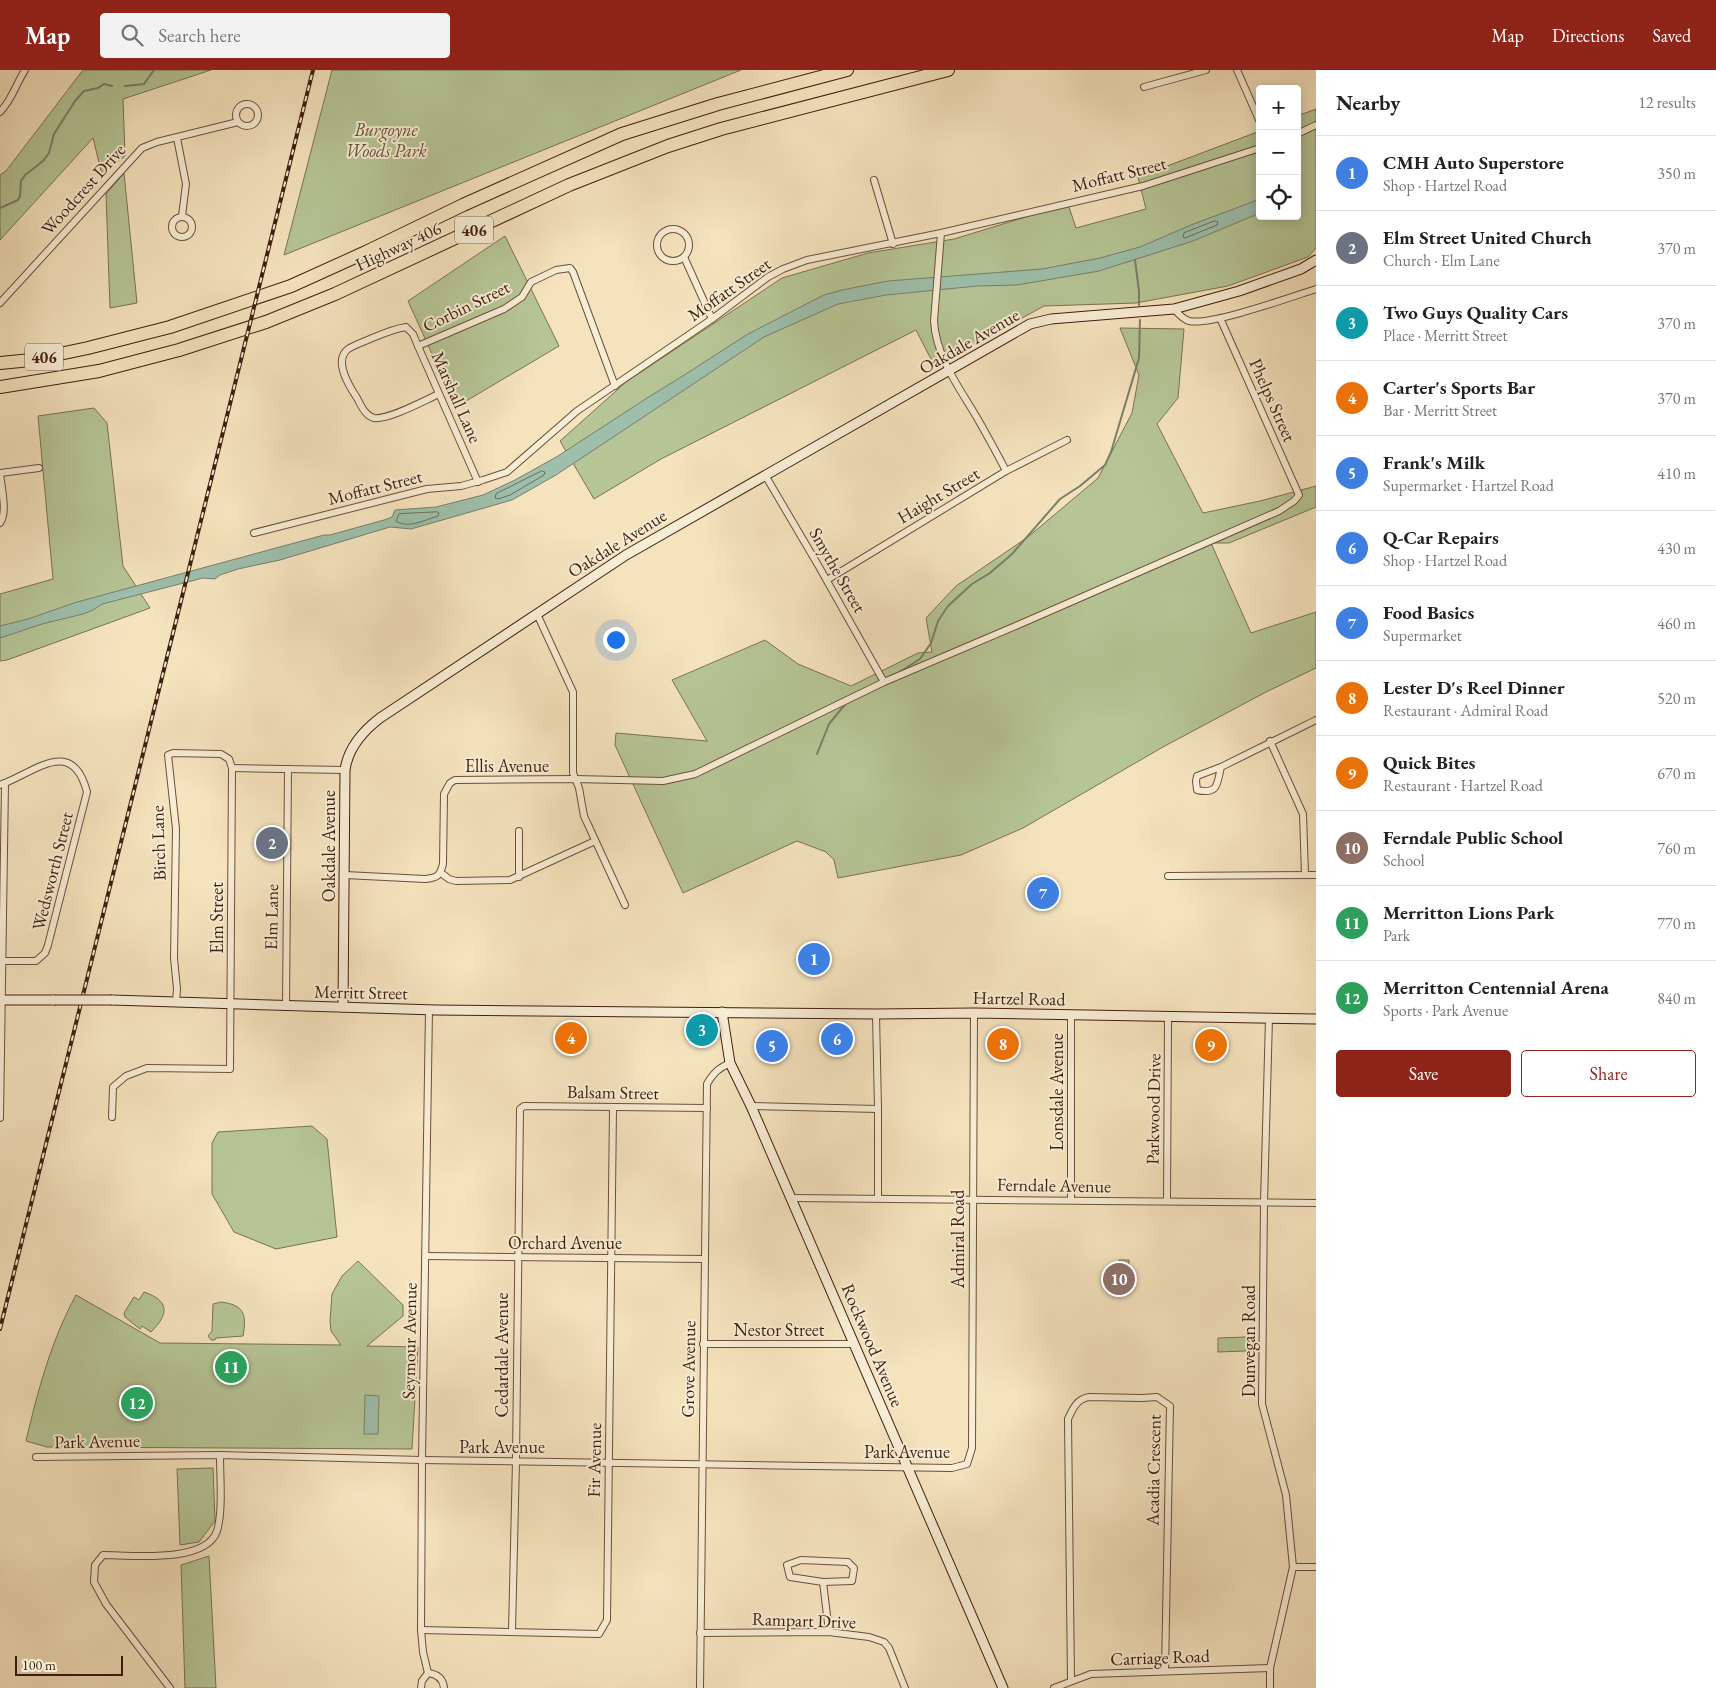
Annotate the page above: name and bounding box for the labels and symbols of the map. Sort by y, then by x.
park label: Burgoyne Woods Park [345,118,427,162]
street label: Woodcrest Drive [36,138,130,240]
street label: Moffatt Street [1069,151,1169,197]
street label: Highway 406 [351,216,445,276]
road number: 406 [455,216,493,244]
street label: Moffatt Street [683,252,775,326]
street label: Corbin Street [419,275,514,337]
street label: Oakdale Avenue [915,303,1023,379]
road number: 406 [25,344,63,370]
street label: Marshall Lane [427,348,487,446]
street label: Phelps Street [1244,355,1302,446]
street label: Haight Street [893,461,984,529]
street label: Moffatt Street [325,464,425,510]
street label: Oakdale Avenue [563,504,671,582]
street label: Smythe Street [804,523,872,617]
your location [603,627,629,653]
street label: Ellis Avenue [465,754,549,777]
street label: Oakdale Avenue [317,790,340,902]
street label: Birch Lane [145,805,171,881]
street label: Wedsworth Street [26,809,78,933]
pin: 2 [256,824,288,862]
pin: 7 [1027,874,1059,912]
street label: Elm Street [205,882,228,954]
street label: Elm Lane [259,884,283,950]
pin: 1 [798,940,830,978]
street label: Merritt Street [314,980,408,1004]
street label: Hartzel Road [972,986,1066,1010]
pin: 3 [686,1011,718,1049]
pin: 4 [555,1019,587,1057]
pin: 6 [821,1020,853,1058]
pin: 8 [987,1025,1019,1063]
pin: 9 [1195,1026,1227,1064]
pin: 5 [756,1027,788,1065]
street label: Lonsdale Avenue [1045,1033,1068,1151]
street label: Parkwood Drive [1141,1053,1165,1165]
street label: Balsam Street [567,1080,660,1104]
street label: Ferndale Avenue [997,1173,1111,1197]
street label: Admiral Road [946,1189,969,1289]
street label: Orchard Avenue [508,1231,622,1254]
pin: 10 [1103,1260,1135,1298]
street label: Rockwood Avenue [837,1280,909,1410]
street label: Seymour Avenue [396,1282,422,1400]
street label: Dunvegan Road [1237,1284,1260,1397]
street label: Cedardale Avenue [490,1293,513,1417]
street label: Nestor Street [734,1318,825,1341]
street label: Grove Avenue [676,1320,700,1418]
pin: 11 [215,1348,247,1386]
pin: 12 [121,1384,153,1422]
street label: Acadia Crescent [1141,1414,1165,1527]
street label: Fir Avenue [582,1422,606,1498]
street label: Park Avenue [54,1429,140,1453]
street label: Park Avenue [459,1435,545,1458]
street label: Park Avenue [864,1440,950,1463]
street label: Rampart Drive [752,1607,856,1633]
street label: Carriage Road [1110,1644,1211,1670]
scale bar [15,1653,122,1676]

